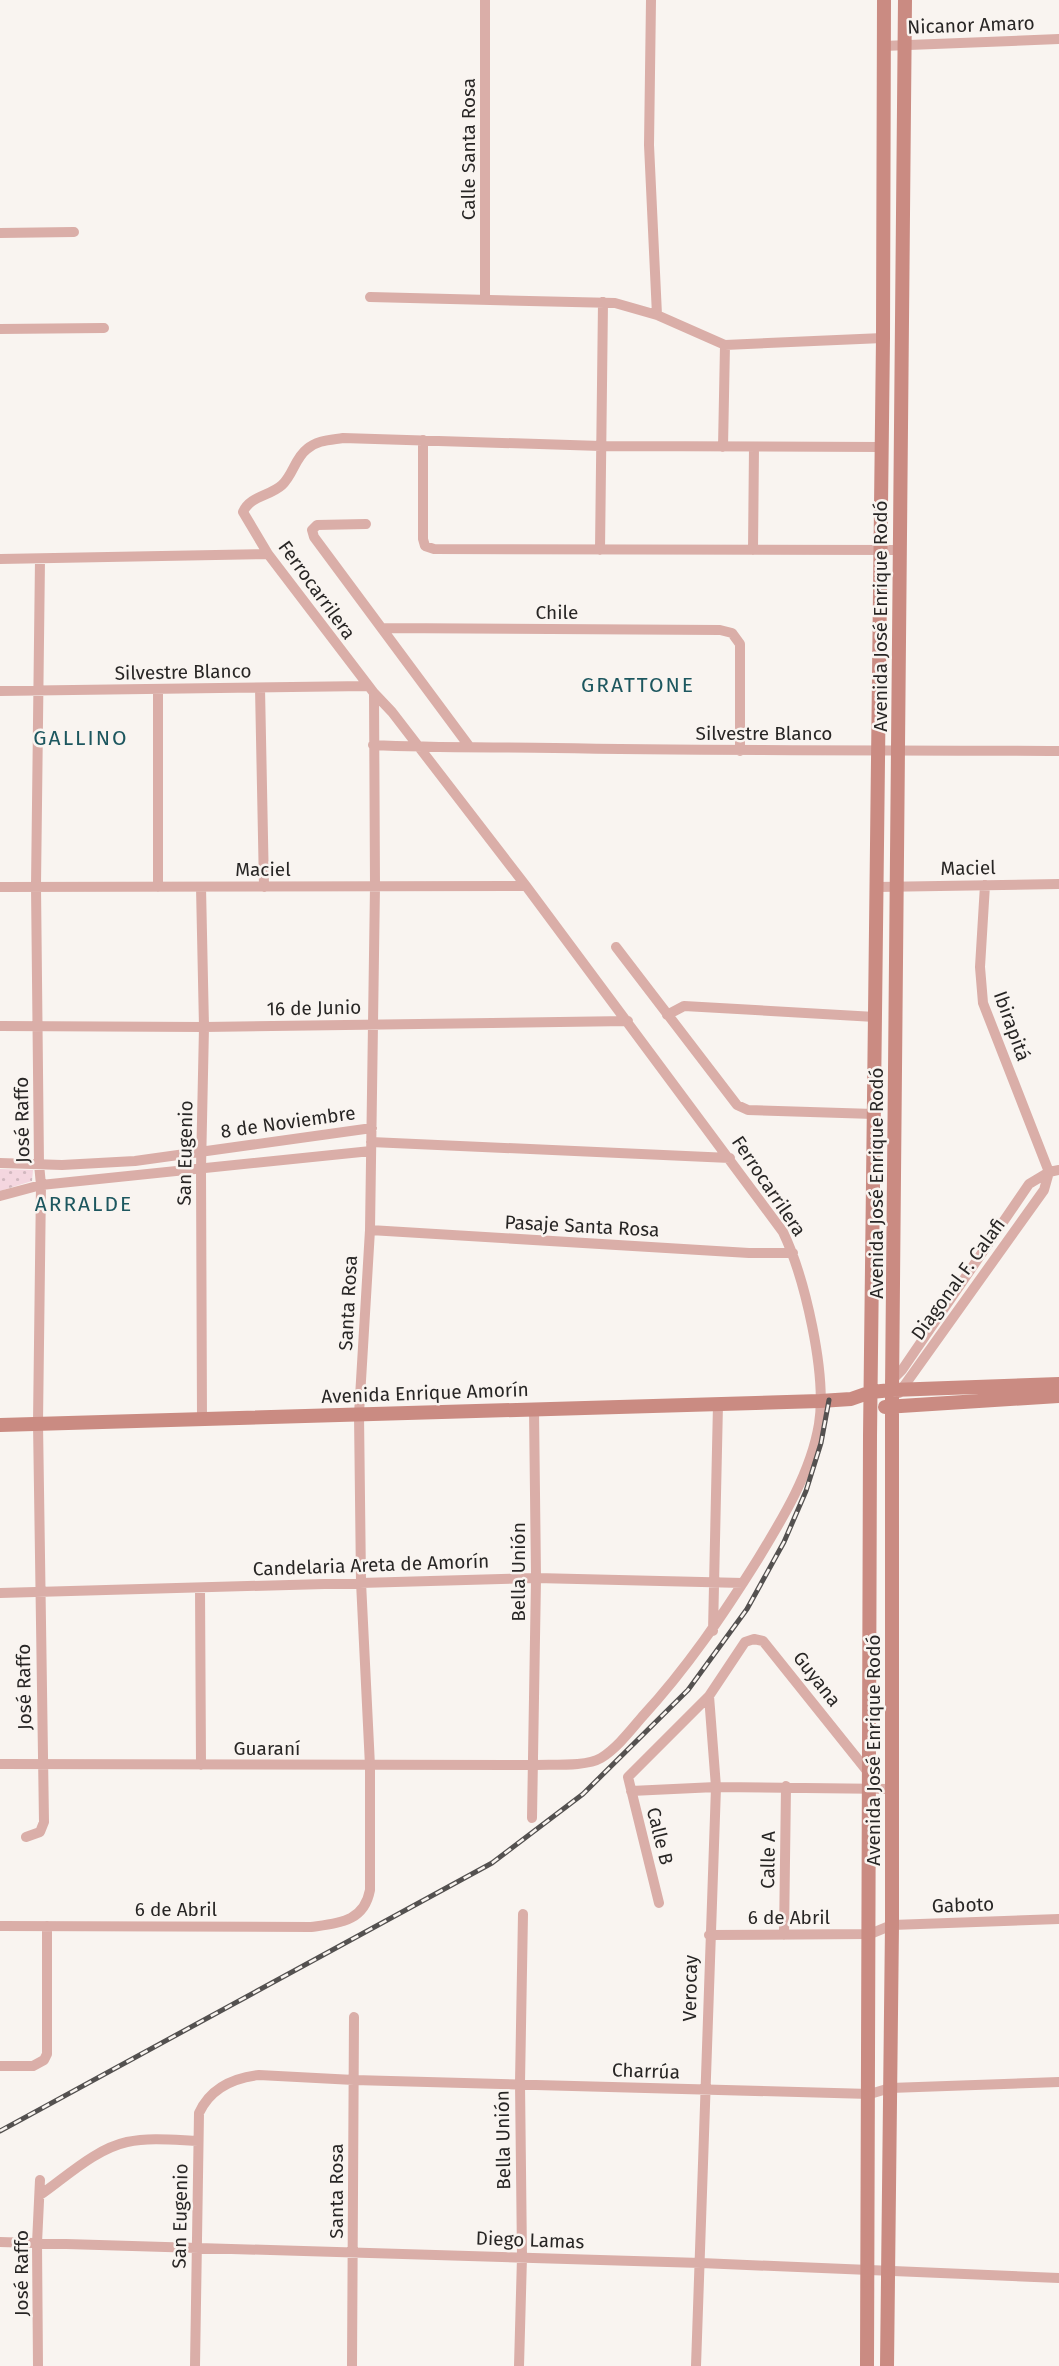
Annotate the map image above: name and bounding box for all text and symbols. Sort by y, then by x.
street label: Nicanor Amaro [907,11,1035,39]
street label: Calle Santa Rosa [457,78,480,220]
street label: Avenida José Enrique Rodó [869,500,892,732]
street label: Ferrocarrilera [274,536,360,644]
street label: Chile [536,601,578,624]
street label: Silvestre Blanco [114,659,252,685]
district label: GRATTONE [581,672,695,698]
street label: Silvestre Blanco [696,722,832,745]
district label: GALLINO [33,725,129,751]
street label: Maciel [940,856,996,880]
street label: Maciel [235,858,291,881]
street label: Ibirapitá [989,988,1035,1064]
street label: 16 de Junio [267,996,361,1020]
street label: Avenida José Enrique Rodó [865,1067,888,1299]
street label: José Raffo [10,1077,34,1163]
street label: San Eugenio [173,1100,197,1206]
street label: 8 de Noviembre [219,1101,357,1143]
street label: Ferrocarrilera [727,1131,811,1241]
district label: ARRALDE [35,1191,133,1217]
street label: Pasaje Santa Rosa [504,1210,660,1242]
street label: Diagonal F. Calafi [906,1214,1010,1344]
street label: Santa Rosa [334,1255,362,1351]
street label: Avenida Enrique Amorín [321,1378,529,1408]
street label: Bella Unión [507,1522,530,1622]
street label: Candelaria Areta de Amorín [252,1549,490,1581]
street label: Avenida José Enrique Rodó [862,1634,885,1866]
street label: José Raffo [12,1644,36,1730]
street label: Guyana [788,1647,846,1711]
street label: Guaraní [234,1737,300,1760]
street label: Calle B [642,1805,678,1867]
street label: Calle A [756,1831,780,1889]
street label: Gaboto [931,1892,995,1918]
street label: 6 de Abril [135,1898,218,1921]
street label: 6 de Abril [748,1906,831,1929]
street label: Verocay [678,1954,702,2022]
street label: Charrúa [612,2058,680,2084]
street label: Bella Unión [491,2090,515,2190]
street label: Santa Rosa [325,2143,348,2239]
street label: San Eugenio [168,2163,192,2269]
street label: Diego Lamas [475,2227,585,2253]
street label: José Raffo [10,2230,33,2316]

